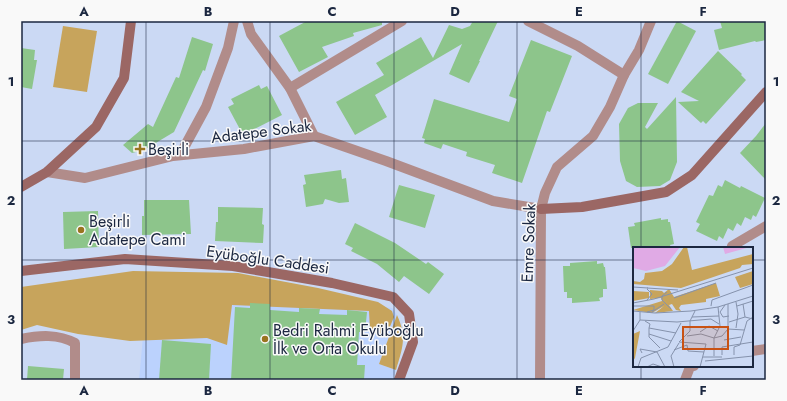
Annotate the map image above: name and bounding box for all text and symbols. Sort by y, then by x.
text: A [78,2,89,21]
text: B [204,2,213,21]
text: C [327,2,337,21]
text: D [450,2,460,21]
text: E [575,2,583,21]
text: F [699,2,707,21]
text: 1 [8,72,14,91]
text: 1 [773,72,779,91]
street label: Adatepe Sokak [210,114,313,149]
place label: Beşirli [148,138,189,161]
marker: Beşirli [135,144,145,154]
text: 2 [7,191,15,210]
text: 2 [772,191,780,210]
street label: Emre Sokak [516,202,541,283]
place label: Beşirli Adatepe Cami [89,210,186,251]
marker: Beşirli Adatepe Cami [76,225,86,235]
street label: Eyüboğlu Caddesi [205,239,331,280]
inset map [633,247,753,367]
text: 3 [7,310,15,329]
text: 3 [772,310,780,329]
place label: Bedri Rahmi Eyüboğlu İlk ve Orta Okulu [273,319,424,360]
marker: Bedri Rahmi Eyüboğlu İlk ve Orta Okulu [260,334,270,344]
text: A [78,381,89,400]
text: B [204,381,213,400]
text: C [327,381,337,400]
text: D [450,381,460,400]
text: E [575,381,583,400]
text: F [699,381,707,400]

